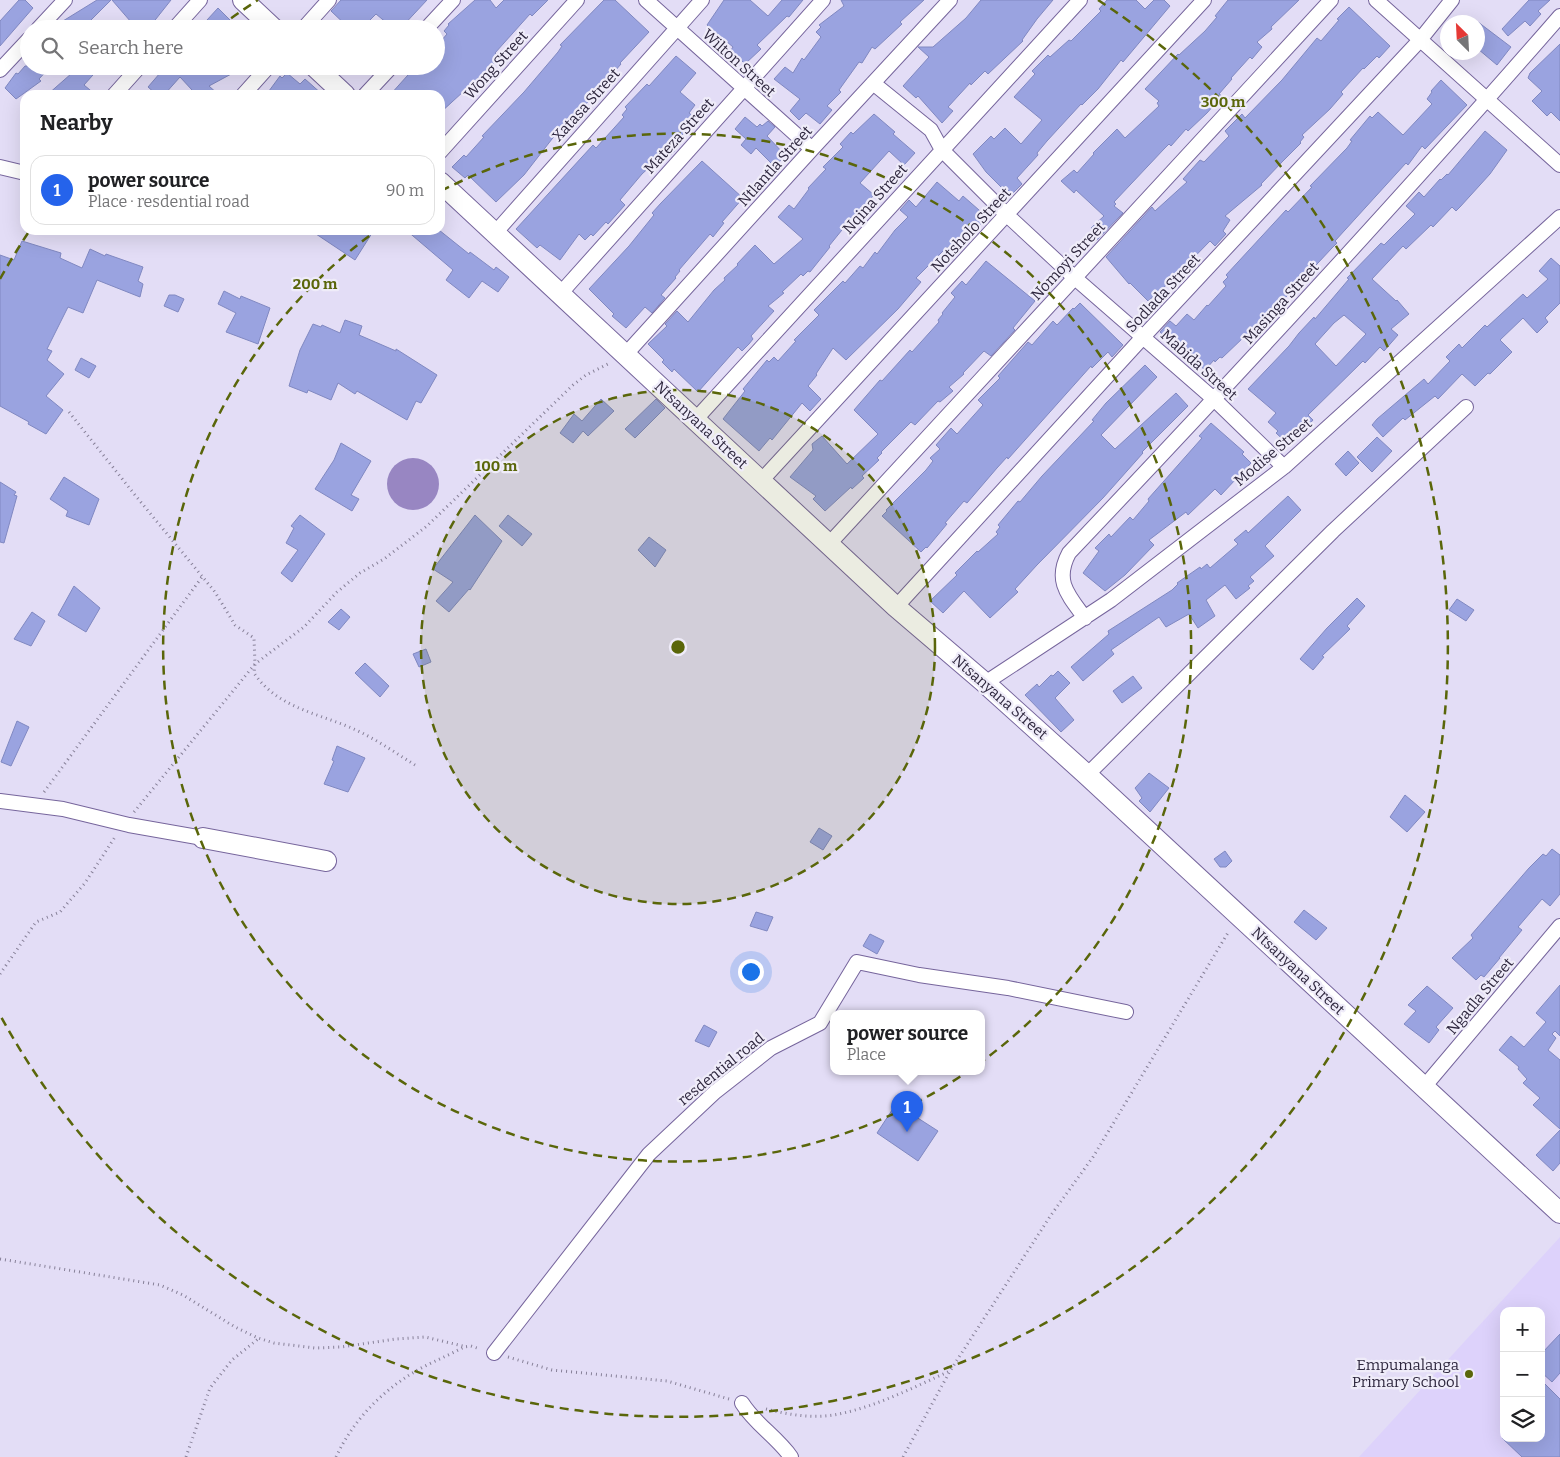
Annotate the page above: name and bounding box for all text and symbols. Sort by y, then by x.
north arrow [1440,15,1485,60]
search box [20,20,445,75]
street label: Wilton Street [699,25,780,101]
street label: Wong Street [460,27,532,103]
icon: search [38,34,66,62]
text: Search here [78,36,183,59]
street label: Xatasa Street [548,64,624,145]
text: 300 m [1201,93,1246,111]
street label: Mateza Street [640,94,718,178]
text: Nearby [40,110,113,136]
street label: Ntlantla Street [734,122,816,210]
street label: Nqina Street [839,160,911,238]
text: power source [88,169,210,192]
text: 1 [54,181,60,200]
text: 90 m [386,181,424,200]
street label: Notsholo Street [927,184,1015,276]
text: Place · resdential road [88,192,249,211]
street label: Nomoyi Street [1027,218,1109,304]
street label: Sodlada Street [1122,250,1204,336]
street label: Masinga Street [1239,258,1323,348]
text: 200 m [293,275,338,293]
street label: Mabida Street [1157,326,1241,404]
street label: Ntsanyana Street [651,377,752,473]
street label: Modise Street [1231,414,1316,490]
text: 100 m [475,457,518,475]
centre of rings [669,638,687,656]
street label: Ntsanyana Street [949,651,1052,744]
street label: Ntsanyana Street [1248,923,1349,1019]
street label: Ngadla Street [1443,954,1518,1038]
your location [738,959,764,985]
popup [830,1010,985,1075]
text: power source [847,1022,968,1045]
street label: resdential road [674,1029,768,1109]
text: Place [847,1045,886,1064]
pin: 1 [891,1091,923,1132]
map controls [1500,1307,1545,1442]
button: + [1500,1307,1545,1352]
button: − [1500,1352,1545,1397]
place label: Empumalanga Primary School [1352,1356,1459,1391]
marker: Empumalanga Primary School [1463,1368,1475,1380]
button: layers [1500,1397,1545,1442]

